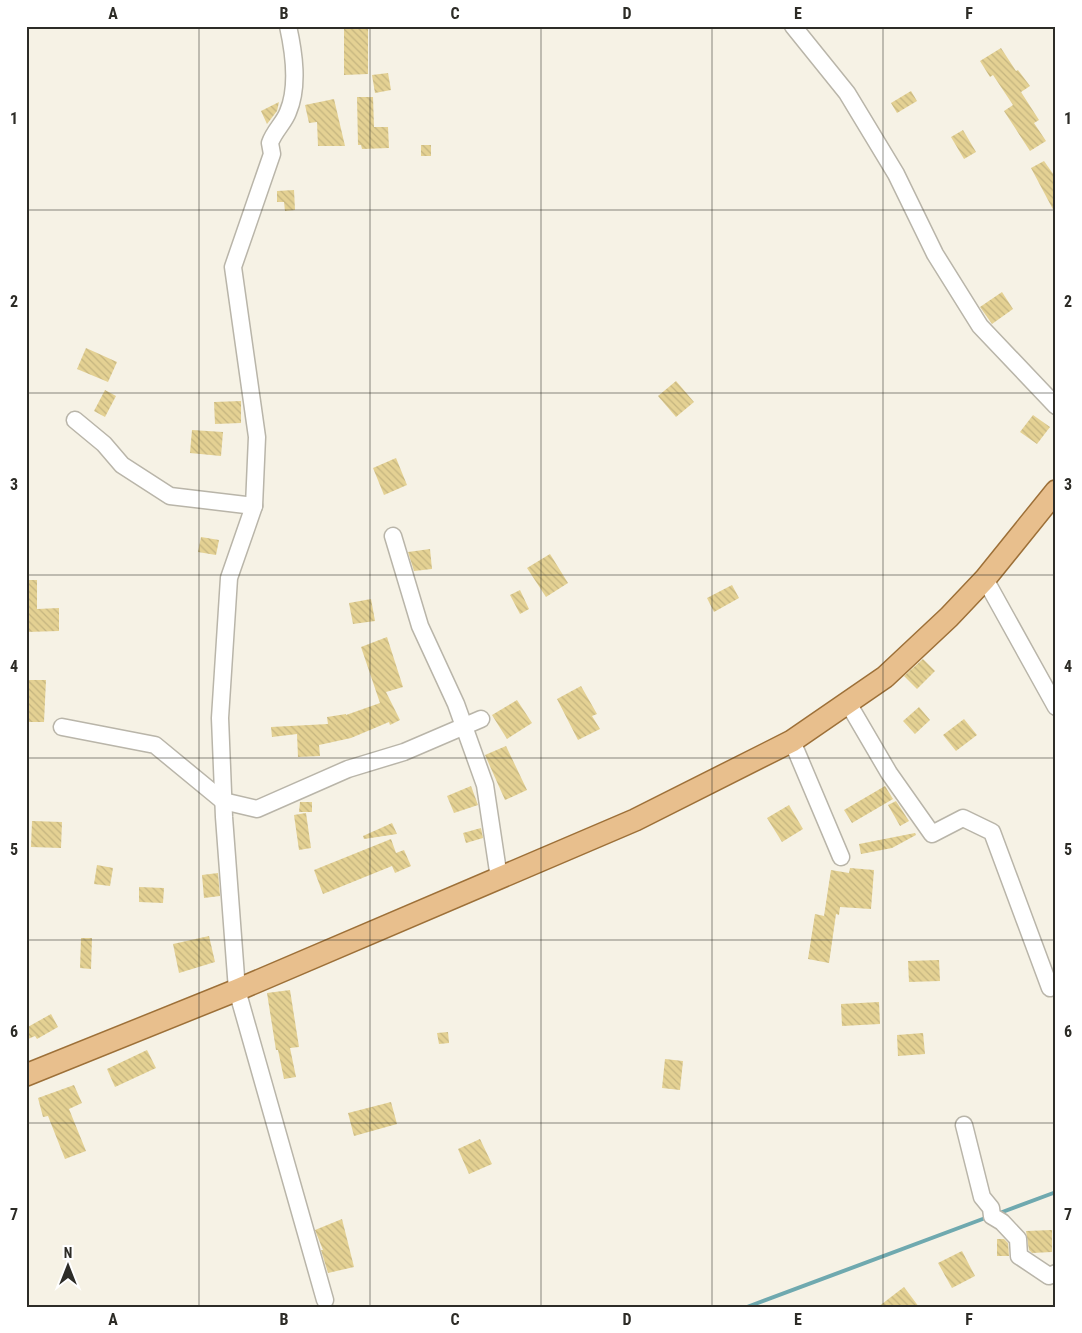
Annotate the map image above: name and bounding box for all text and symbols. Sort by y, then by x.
text: A [108,4,118,23]
text: B [280,4,289,23]
text: C [450,4,460,23]
text: D [622,4,632,23]
text: E [794,4,802,23]
text: F [965,4,973,23]
text: 1 [10,109,18,128]
text: 1 [1064,109,1072,128]
text: 2 [10,292,18,311]
text: 2 [1064,292,1072,311]
text: 3 [10,475,18,494]
text: 3 [1064,475,1072,494]
text: 4 [10,657,18,676]
text: 4 [1064,657,1072,676]
text: 5 [10,840,18,859]
text: 5 [1064,840,1072,859]
text: 6 [10,1022,18,1041]
text: 6 [1064,1022,1072,1041]
text: 7 [10,1205,18,1224]
text: 7 [1064,1205,1072,1224]
north arrow [42,1240,92,1290]
text: N [64,1245,72,1261]
text: A [108,1310,118,1329]
text: B [280,1310,289,1329]
text: C [450,1310,460,1329]
text: D [622,1310,632,1329]
text: E [794,1310,802,1329]
text: F [965,1310,973,1329]

